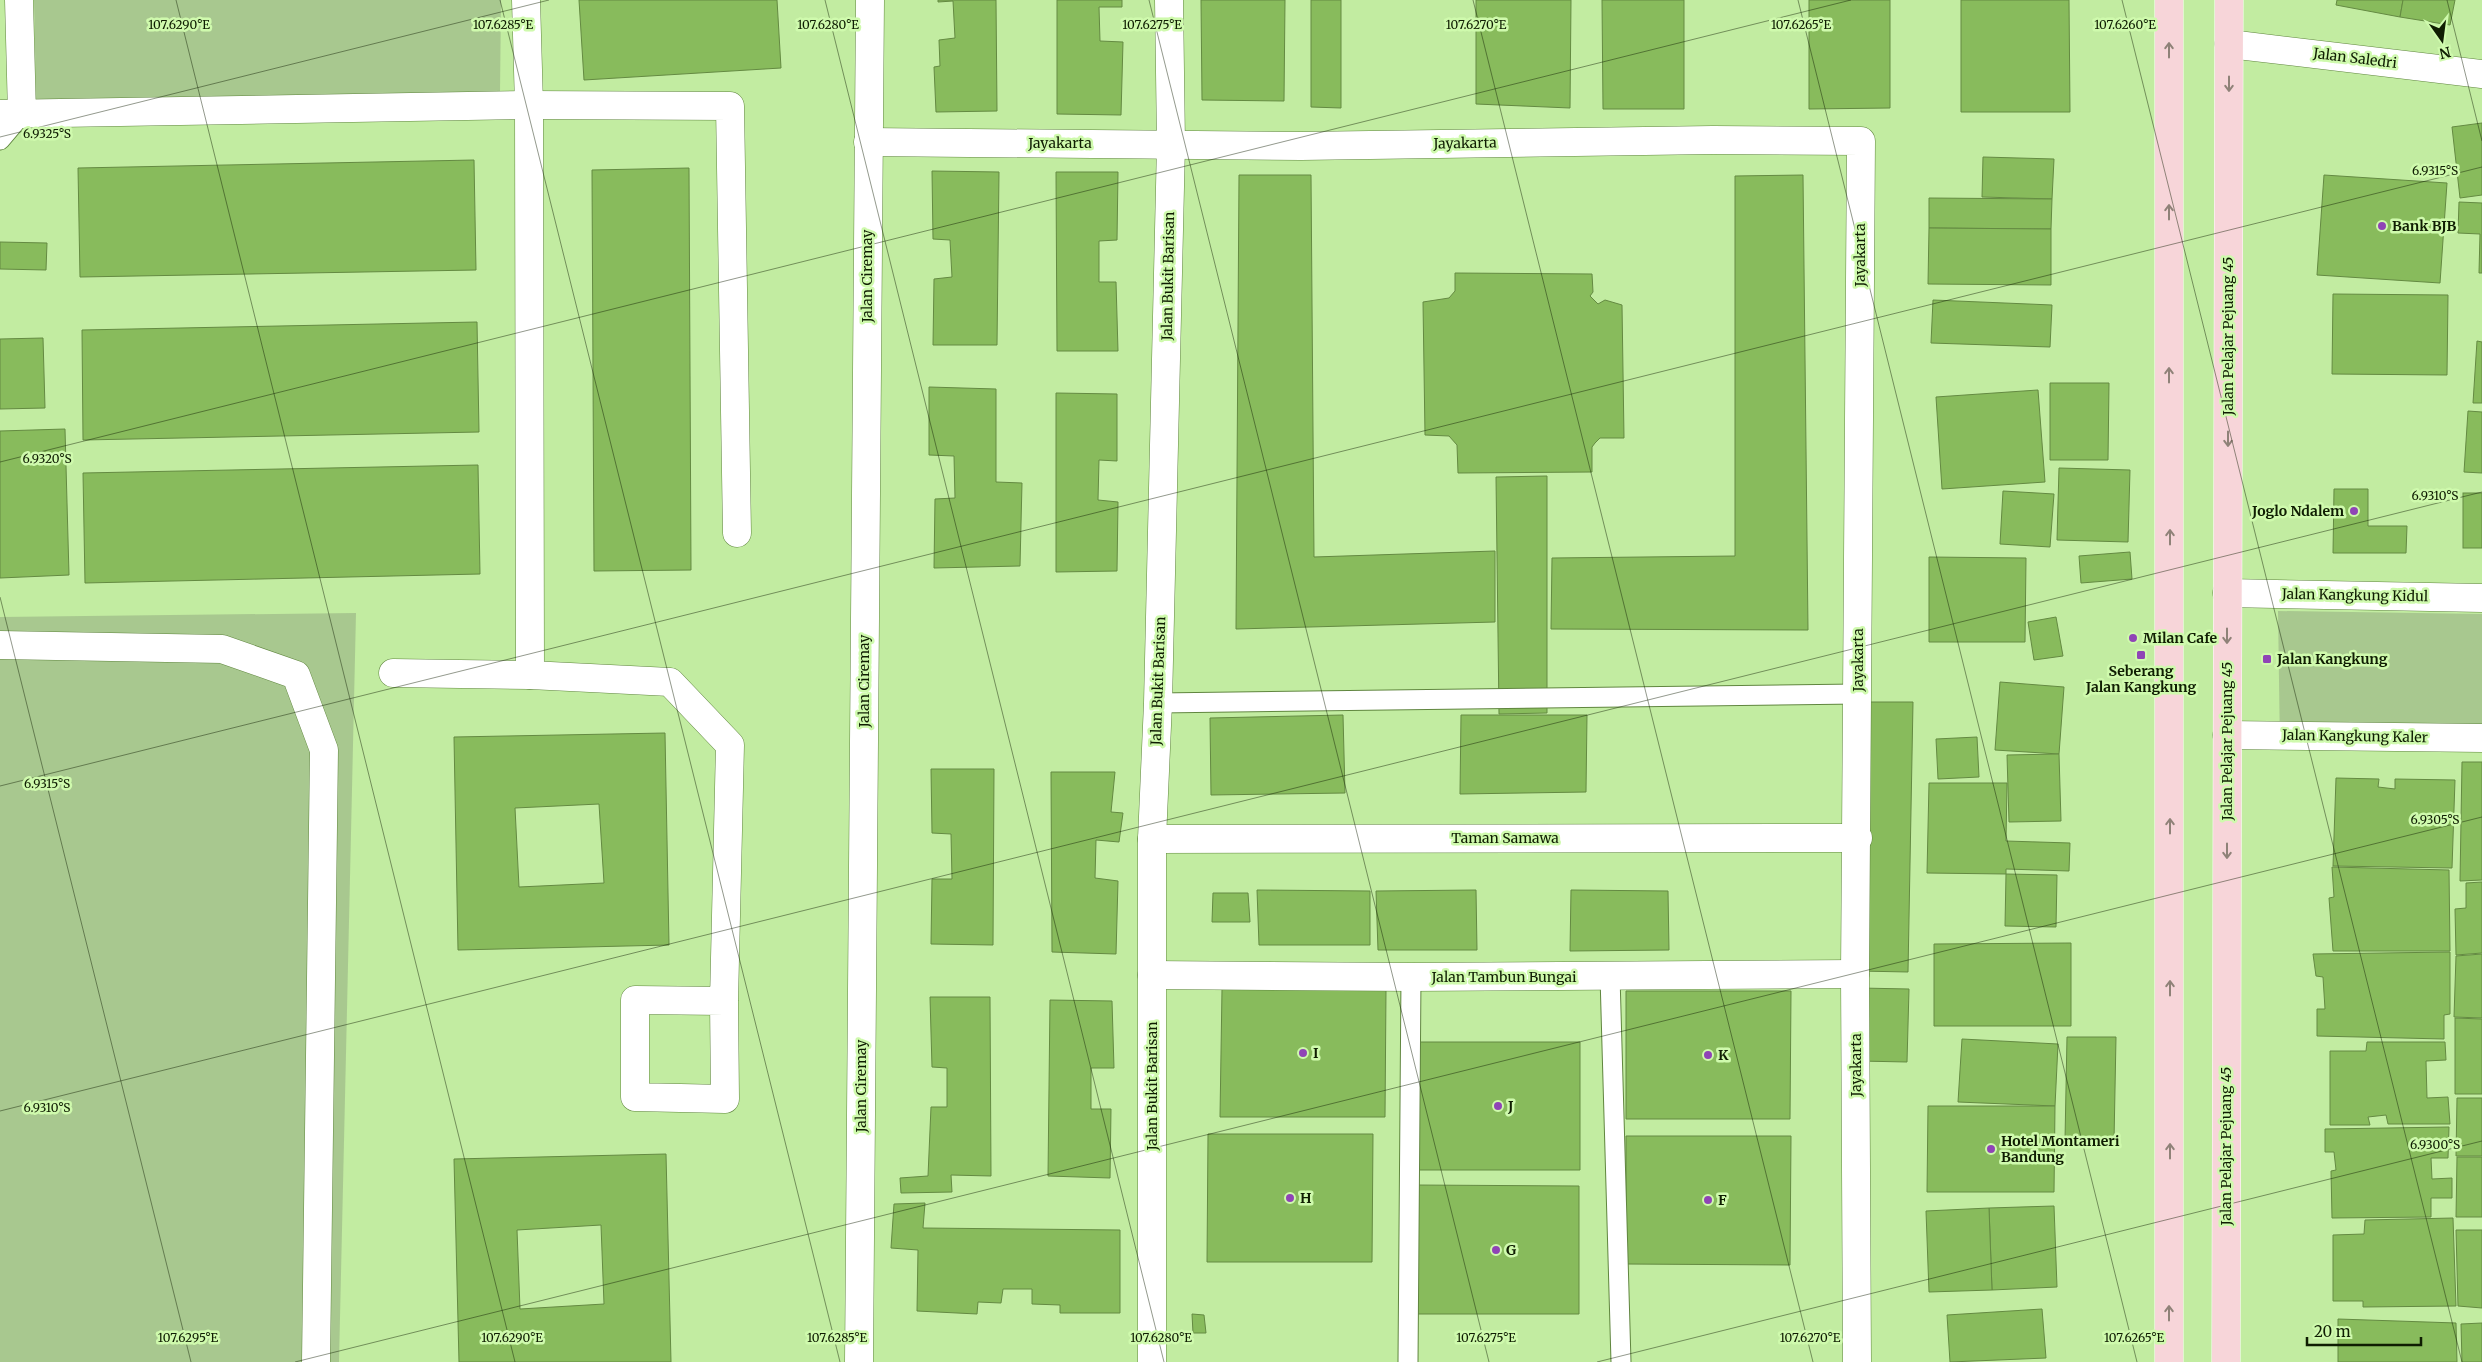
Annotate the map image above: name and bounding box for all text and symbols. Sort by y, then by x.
north arrow [2417,15,2467,65]
text: 107.6290°E [148,17,210,32]
text: 107.6285°E [473,17,533,32]
text: 107.6280°E [797,17,859,32]
text: 107.6275°E [1122,17,1182,32]
text: 107.6270°E [1446,17,1507,32]
text: 107.6265°E [1771,17,1831,32]
text: 107.6260°E [2094,17,2156,32]
one-way arrow [2164,42,2174,58]
text: N [2438,43,2453,63]
street label: Jalan Saledri [2311,44,2398,72]
one-way arrow [2224,75,2234,91]
text: 6.9325°S [23,126,71,141]
street label: Jayakarta [1432,133,1497,153]
street label: Jayakarta [1027,134,1092,152]
text: 6.9315°S [2412,163,2458,178]
one-way arrow [2164,205,2174,221]
street label: Jalan Bukit Barisan [1158,211,1178,342]
place label: Bank BJB [2392,217,2457,235]
marker: Bank BJB [2376,220,2388,232]
street label: Jayakarta [1851,223,1869,288]
street label: Jalan Ciremay [858,229,876,323]
street label: Jalan Pelajar Pejuang 45 [2219,257,2237,416]
one-way arrow [2164,367,2174,384]
one-way arrow [2223,430,2233,446]
text: 6.9320°S [22,451,72,466]
text: 6.9310°S [2412,488,2458,503]
place label: Joglo Ndalem [2251,502,2344,520]
marker: Joglo Ndalem [2348,505,2360,517]
one-way arrow [2165,530,2175,546]
street label: Jalan Kangkung Kidul [2281,585,2429,605]
street label: Jalan Bukit Barisan [1147,616,1169,747]
street label: Jayakarta [1849,628,1867,693]
one-way arrow [2222,628,2232,644]
place label: Milan Cafe [2143,629,2218,647]
marker: Milan Cafe [2127,632,2139,644]
street label: Jalan Ciremay [855,634,873,728]
marker: Seberang Jalan Kangkung [2135,649,2147,661]
place label: Jalan Kangkung [2276,650,2388,668]
marker: Jalan Kangkung [2261,653,2273,665]
place label: Seberang Jalan Kangkung [2085,662,2196,696]
street label: Jalan Pelajar Pejuang 45 [2218,662,2236,821]
street label: Jalan Kangkung Kaler [2281,726,2428,746]
text: 6.9315°S [24,776,70,791]
text: 6.9305°S [2411,812,2459,827]
one-way arrow [2165,818,2175,834]
street label: Taman Samawa [1451,829,1559,847]
one-way arrow [2222,842,2232,859]
street label: Jalan Tambun Bungai [1430,968,1577,986]
one-way arrow [2165,981,2175,997]
street label: Jalan Bukit Barisan [1143,1022,1161,1151]
street label: Jayakarta [1847,1033,1865,1098]
street label: Jalan Ciremay [852,1039,870,1133]
place label: I [1313,1044,1319,1062]
place label: K [1718,1046,1729,1064]
marker: I [1297,1047,1309,1059]
marker: K [1702,1049,1714,1061]
street label: Jalan Pelajar Pejuang 45 [2217,1067,2235,1226]
place label: J [1507,1097,1514,1115]
text: 6.9310°S [24,1100,70,1115]
marker: J [1492,1100,1504,1112]
place label: Hotel Montameri Bandung [2001,1132,2120,1166]
text: 6.9300°S [2410,1137,2460,1152]
marker: Hotel Montameri Bandung [1985,1143,1997,1155]
one-way arrow [2165,1143,2175,1160]
place label: H [1300,1189,1312,1207]
place label: F [1718,1191,1727,1209]
marker: H [1284,1192,1296,1204]
marker: F [1702,1194,1714,1206]
place label: G [1506,1241,1517,1259]
marker: G [1490,1244,1502,1256]
one-way arrow [2164,1306,2174,1322]
scale bar [2307,1314,2421,1346]
text: 20 m [2314,1322,2351,1341]
text: 107.6295°E [158,1330,219,1345]
text: 107.6290°E [481,1330,543,1345]
text: 107.6285°E [807,1330,867,1345]
text: 107.6280°E [1130,1330,1192,1345]
text: 107.6275°E [1456,1330,1516,1345]
text: 107.6270°E [1780,1330,1841,1345]
text: 107.6265°E [2104,1330,2164,1345]

